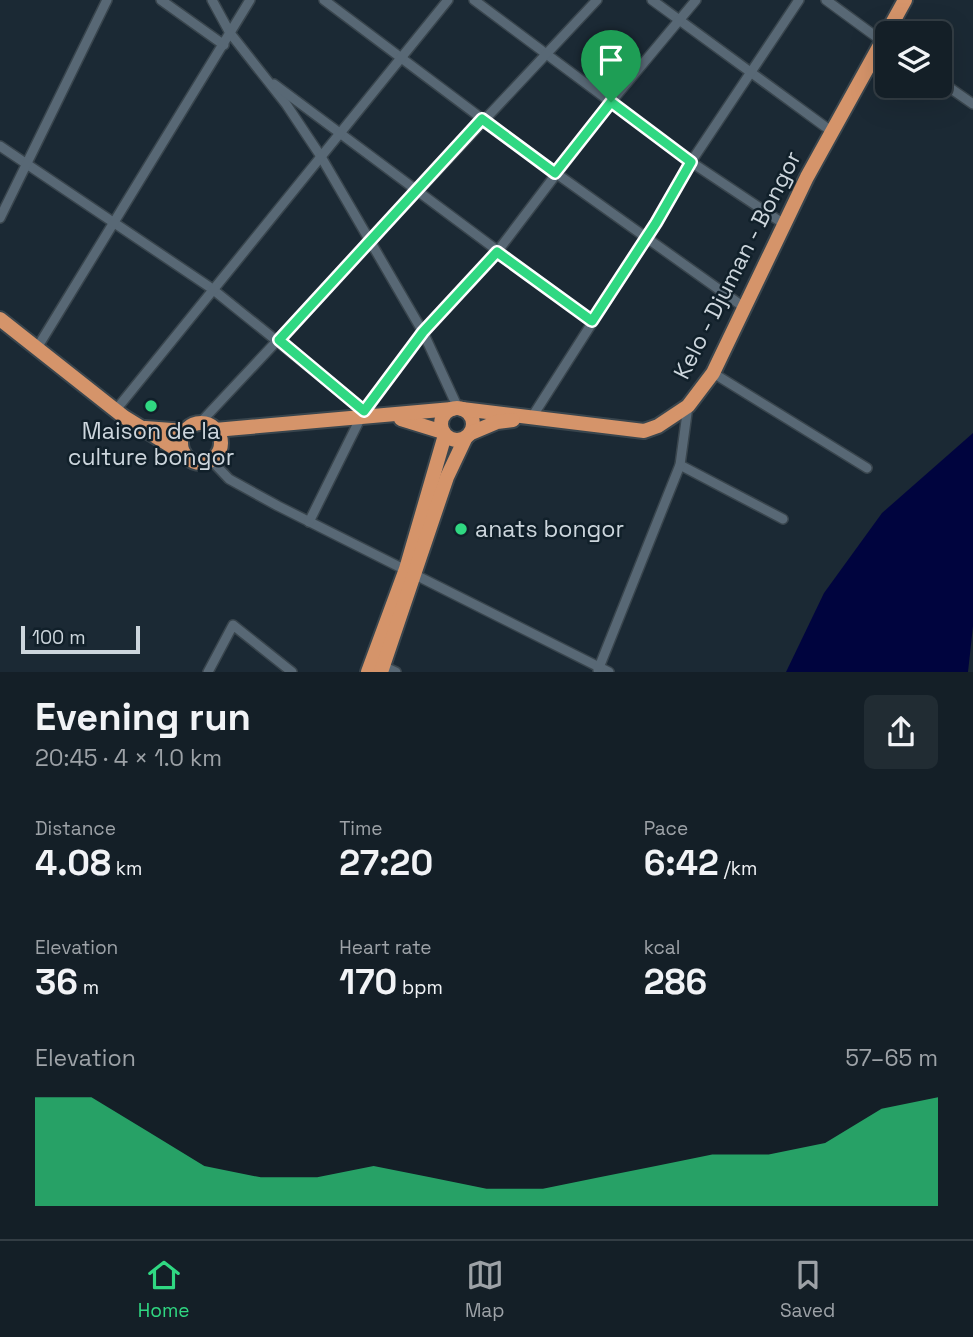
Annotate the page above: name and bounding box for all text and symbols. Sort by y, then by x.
map controls [875,21,952,98]
button: layers [875,21,952,98]
pin [581,30,641,102]
icon: arrive [592,41,630,79]
street label: Kelo - Djuman - Bongor [666,146,808,384]
marker: Maison de la culture bongor [143,398,159,414]
place label: Maison de la culture bongor [68,416,234,472]
place label: anats bongor [475,514,624,544]
marker: anats bongor [453,521,469,537]
scale bar [21,623,140,655]
text: 100 m [32,625,86,650]
text: Evening run [35,693,251,741]
button: share [864,695,938,769]
text: 20:45 · 4 × 1.0 km [35,743,222,773]
text: Distance [35,816,116,841]
text: Time [339,816,383,841]
text: Pace [644,816,688,841]
text: 4.08 [35,841,111,885]
text: 27:20 [339,841,433,885]
text: 6:42 [644,841,719,885]
text: km [111,856,142,881]
text: /km [719,856,757,881]
text: Elevation [35,935,118,960]
text: Heart rate [339,935,432,960]
text: kcal [644,935,680,960]
text: 36 [35,960,78,1004]
text: 170 [339,960,397,1004]
text: 286 [644,960,707,1004]
text: m [78,975,99,1000]
text: bpm [397,975,443,1000]
text: Elevation [35,1043,136,1073]
text: 57–65 m [845,1043,938,1073]
tab: Home [138,1256,189,1323]
tab: Map [465,1256,504,1323]
tab: Saved [780,1256,835,1323]

